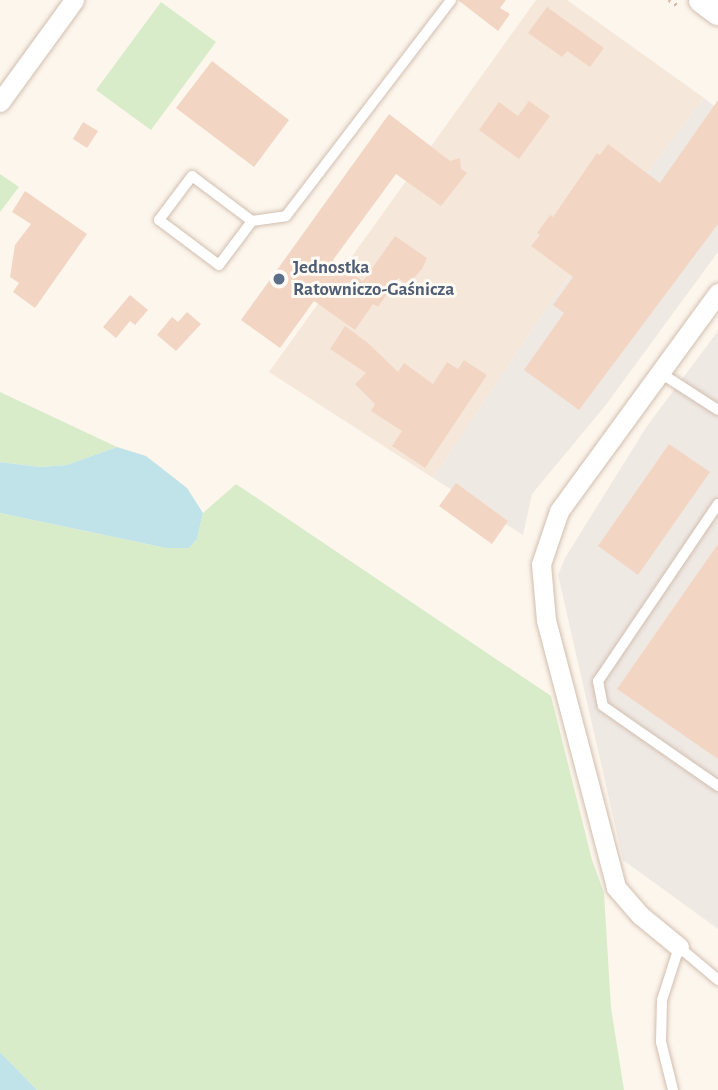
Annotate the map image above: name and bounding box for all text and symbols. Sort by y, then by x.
place label: Jednostka Ratowniczo-Gaśnicza [293,257,454,301]
marker: Jednostka Ratowniczo-Gaśnicza [271,271,287,287]

